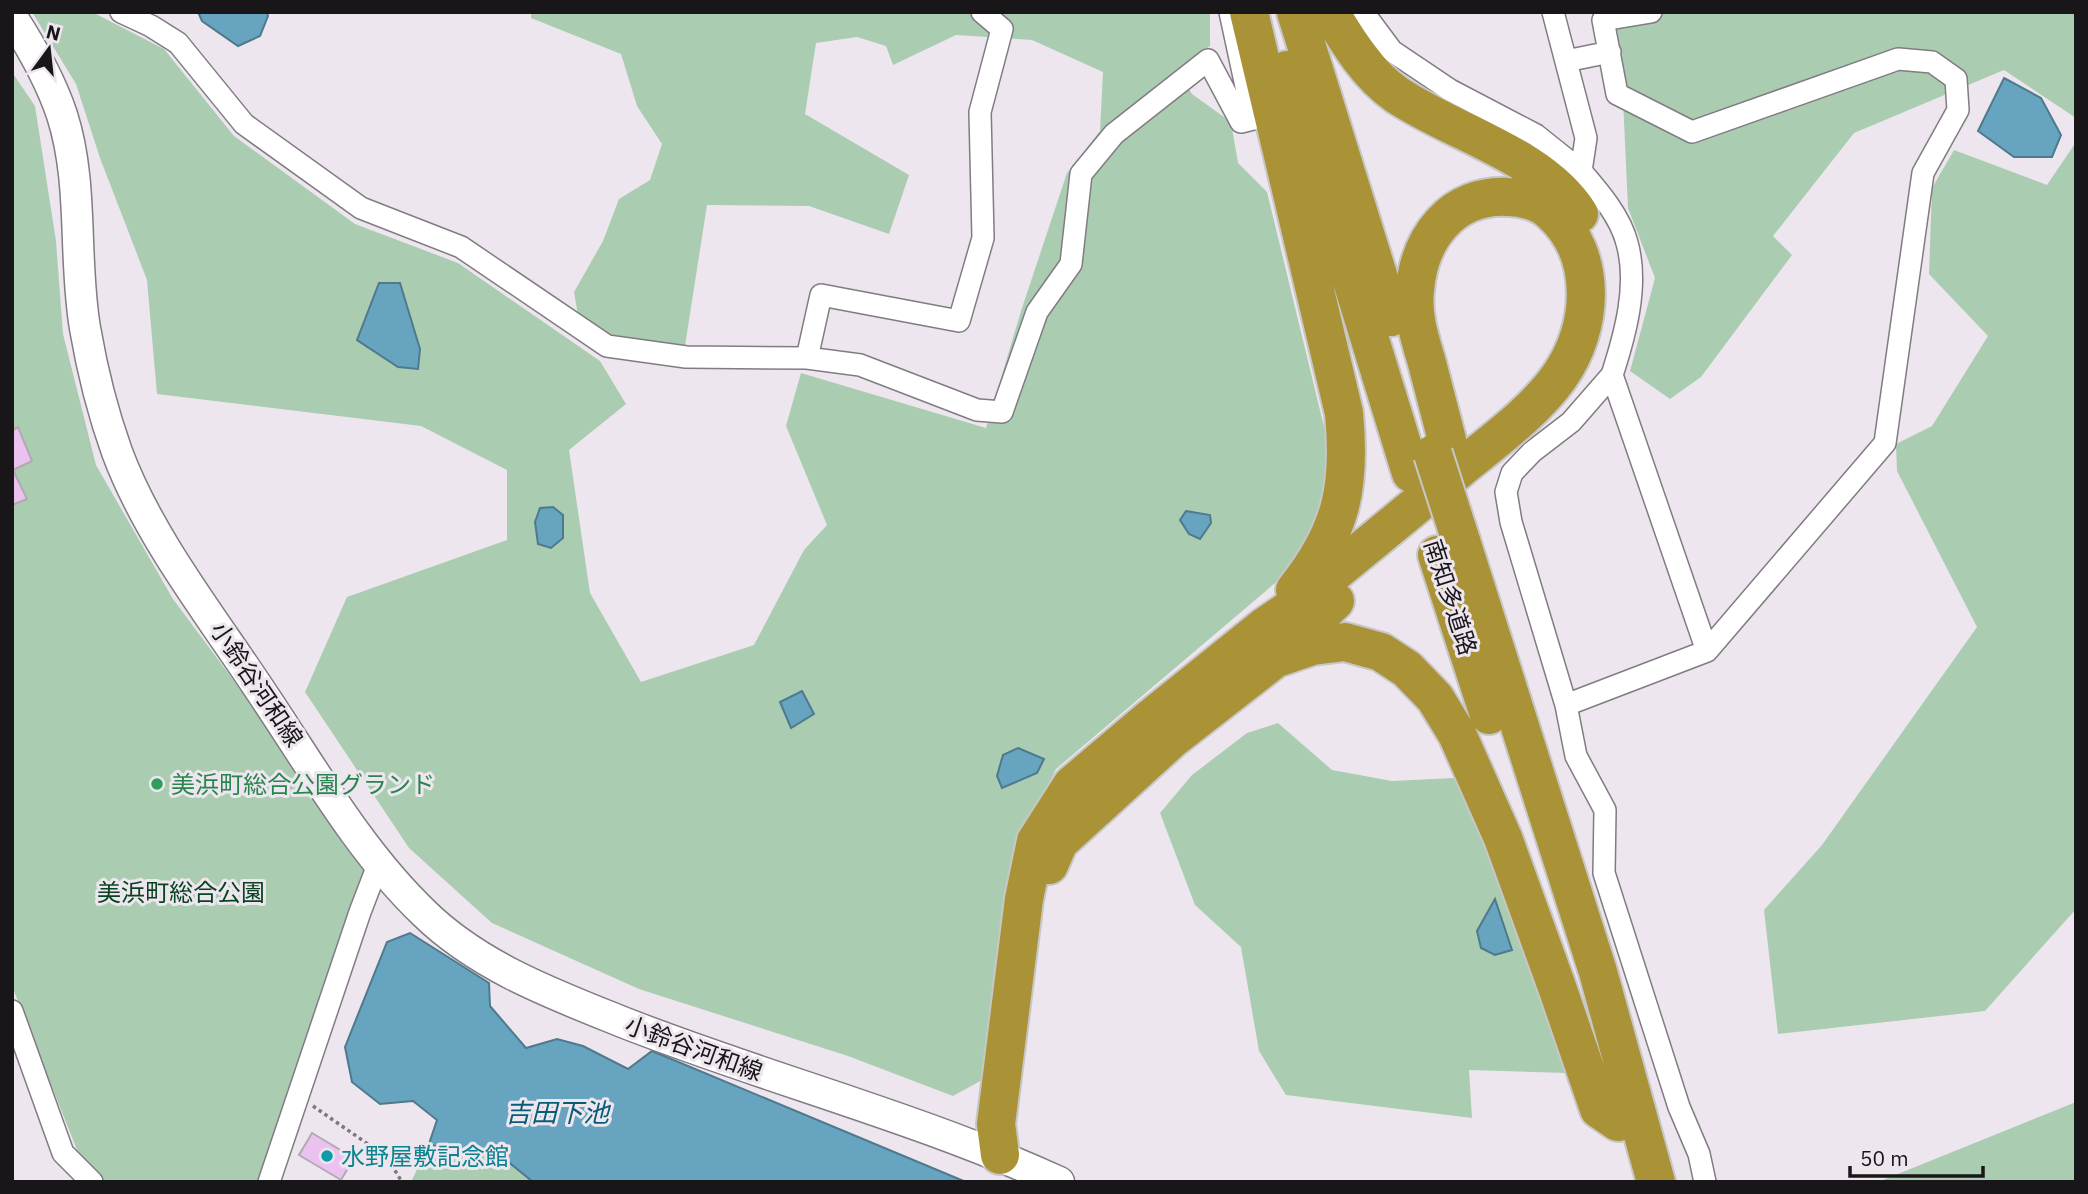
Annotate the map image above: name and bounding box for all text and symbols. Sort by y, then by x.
north arrow [14,14,84,84]
text: N [44,19,63,46]
street label: 南知多道路 [1417,535,1485,659]
street label: 小鈴谷河和線 [203,615,311,753]
place label: 美浜町総合公園グランド [171,768,435,800]
marker: 美浜町総合公園グランド [149,776,165,792]
park label: 美浜町総合公園 [97,876,265,908]
street label: 小鈴谷河和線 [621,1008,767,1088]
water label: 吉田下池 [505,1095,612,1129]
scale bar [1850,1134,1983,1178]
place label: 水野屋敷記念館 [341,1140,509,1172]
text: 50 m [1860,1144,1909,1172]
marker: 水野屋敷記念館 [319,1148,335,1164]

